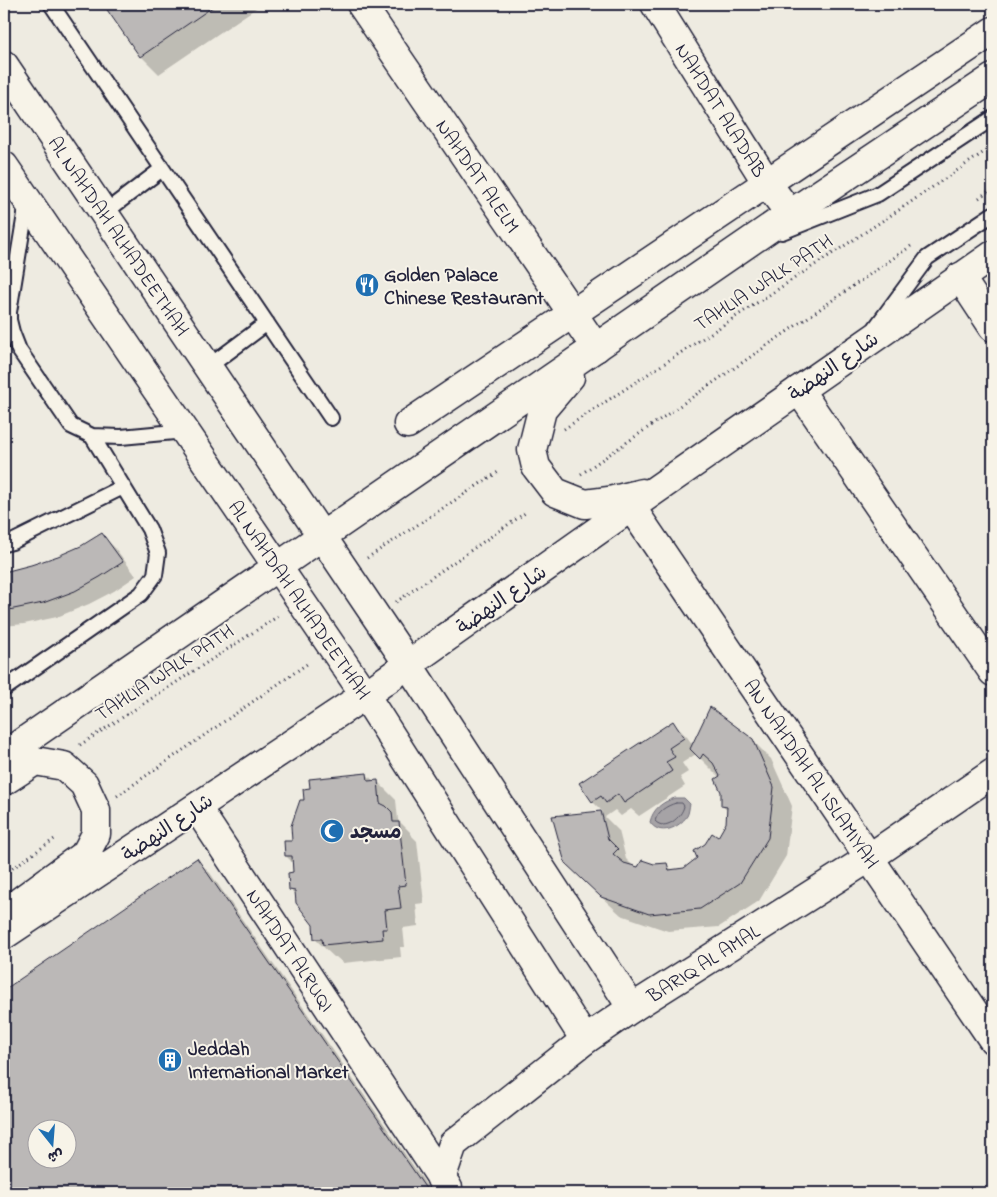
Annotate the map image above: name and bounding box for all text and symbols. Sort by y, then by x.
street label: NAHDAT ALADAB [666,39,772,184]
street label: NAHDAT ALELM [427,114,526,240]
street label: AL NAHDAH ALHADEETHAH [39,131,195,343]
street label: TAHLIA WALK PATH [689,228,840,340]
place label: Golden Palace Chinese Restaurant [384,262,544,314]
restaurant icon: Golden Palace Chinese Restaurant [354,272,380,298]
street label: شارع النهضة [783,326,886,410]
street label: AL NAHDAH ALHADEETHAH [220,496,376,706]
street label: شارع النهضة [451,559,554,643]
street label: TAHLIA WALK PATH [90,618,241,730]
street label: AN NAHDAH AL ISLAMIYAH [735,674,885,876]
street label: شارع النهضة [117,788,220,870]
mosque icon: مسجد [319,818,345,844]
place label: مسجد [350,819,401,848]
street label: NAHDAT ALRUQI [237,884,340,1018]
street label: BARIQ AL AMAL [642,918,767,1012]
place label: Jeddah International Market [188,1036,349,1088]
building icon: Jeddah International Market [157,1047,183,1073]
north arrow [28,1120,78,1170]
text: ش [45,1143,66,1167]

